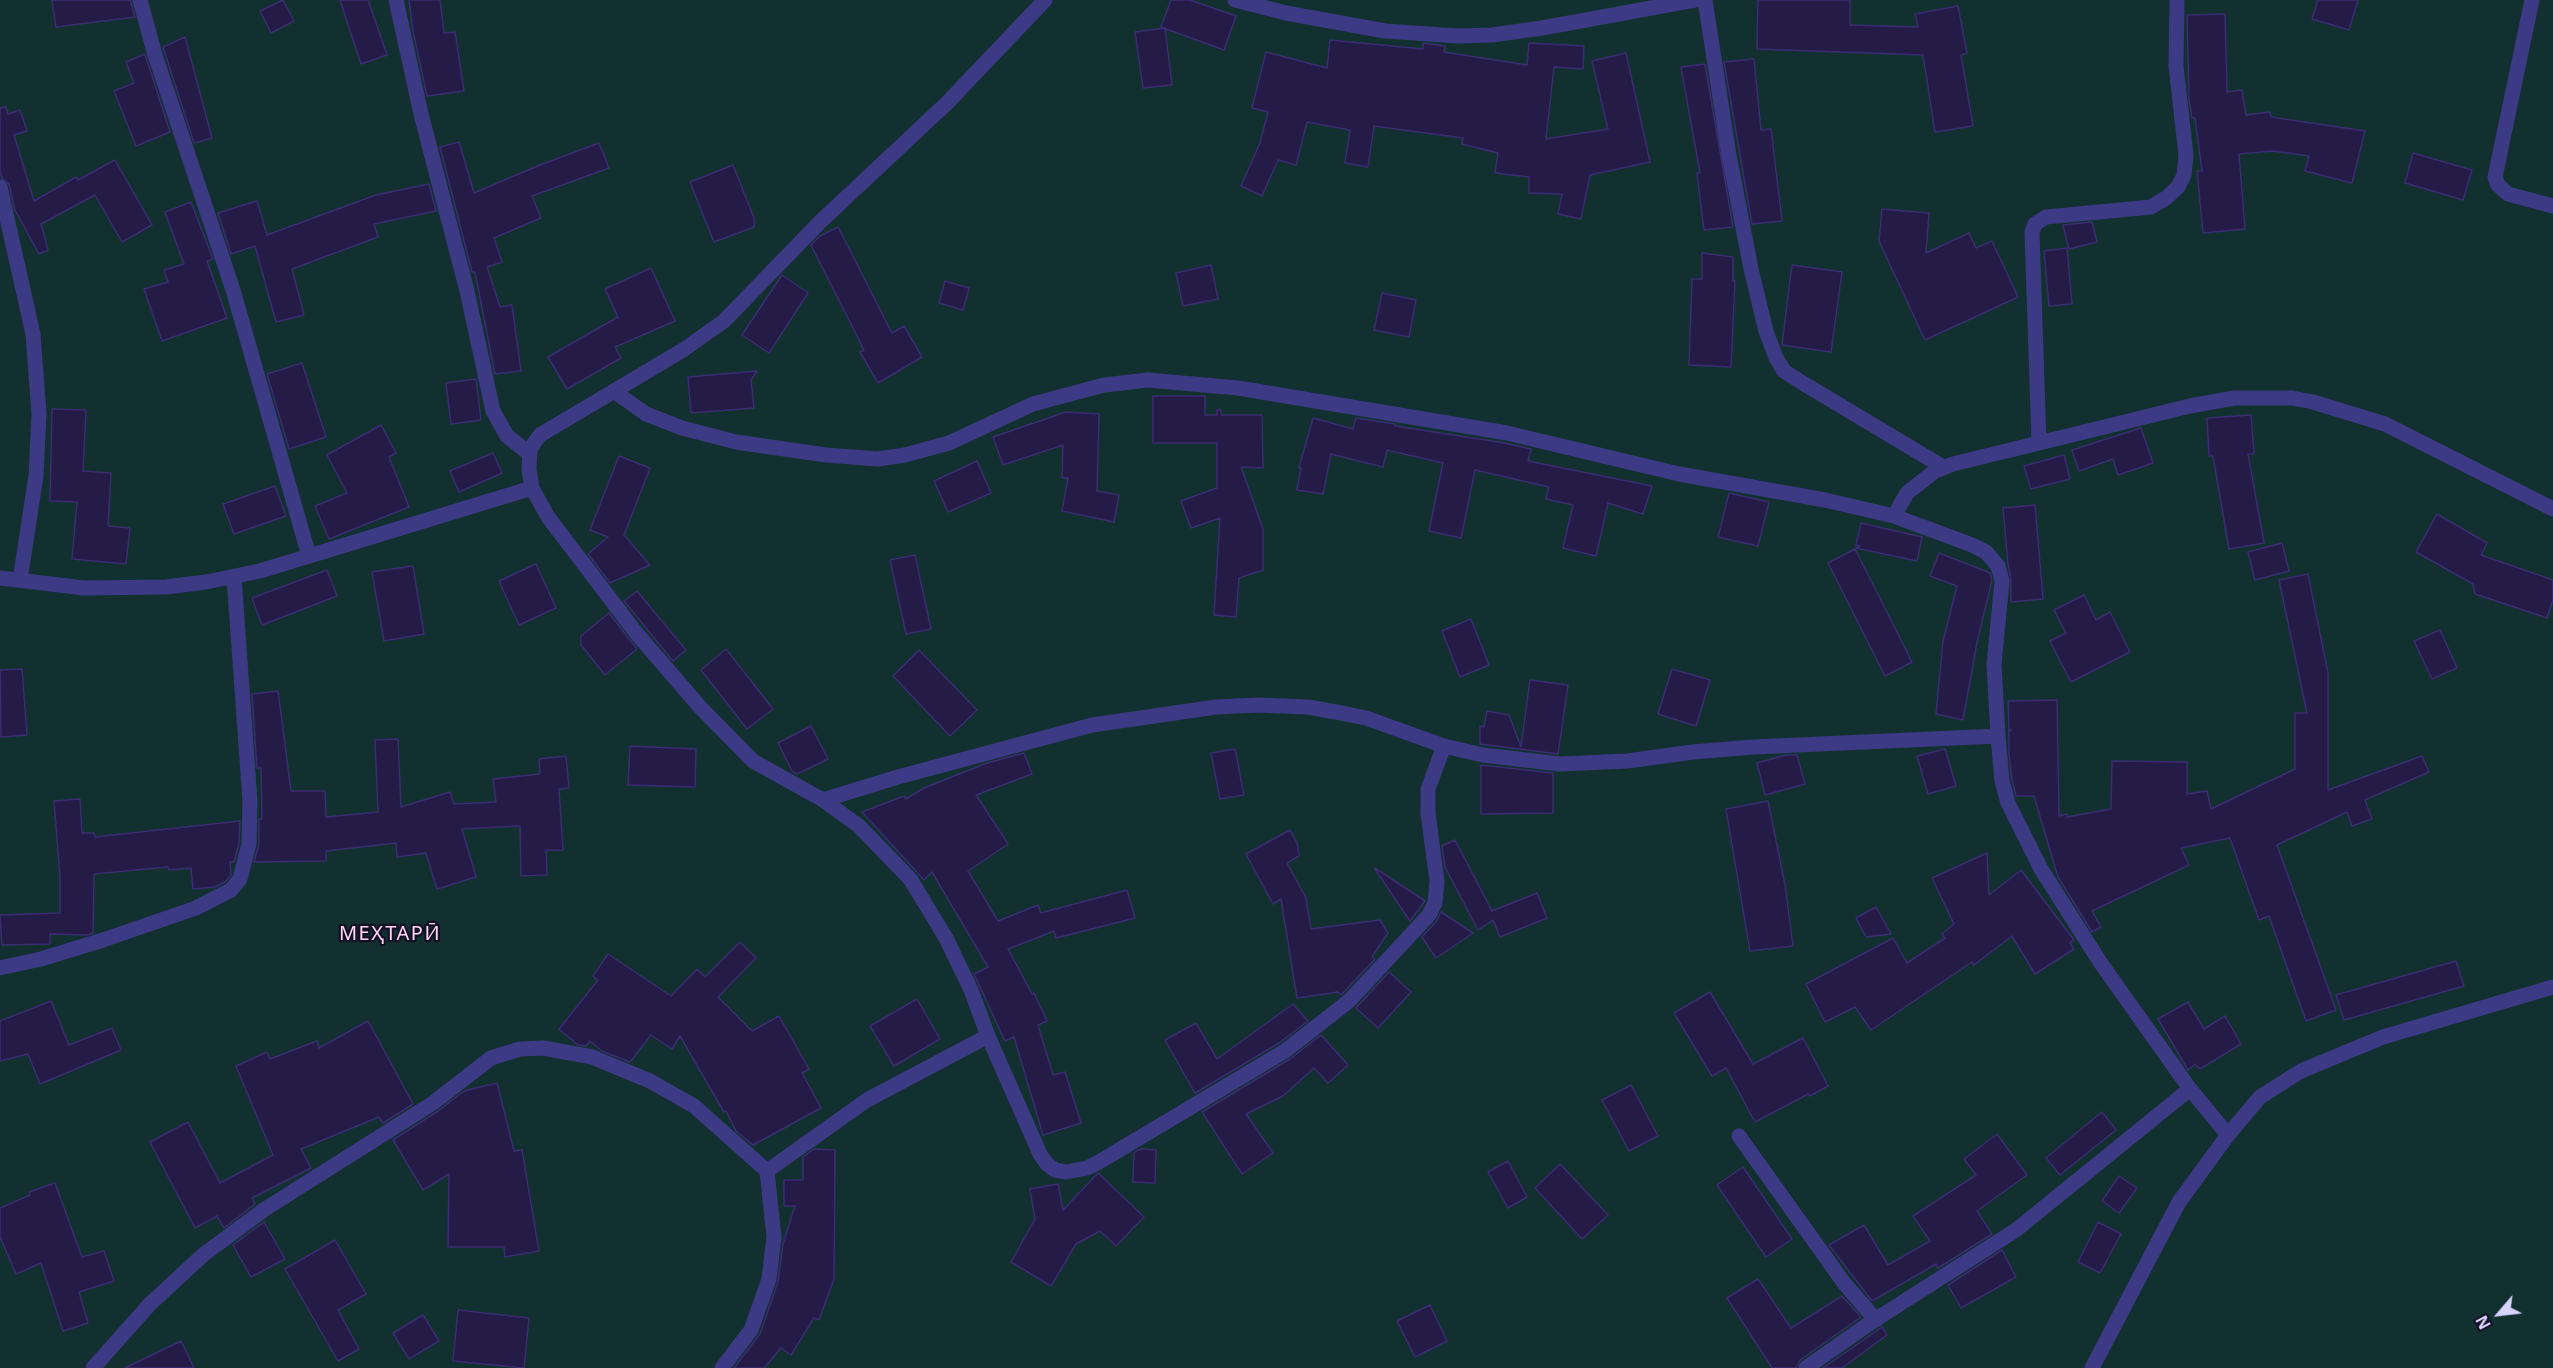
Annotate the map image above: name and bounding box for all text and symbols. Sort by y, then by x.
district label: МЕҲТАРӢ [339,922,441,946]
north arrow [2469,1284,2529,1344]
text: N [2470,1312,2496,1333]

